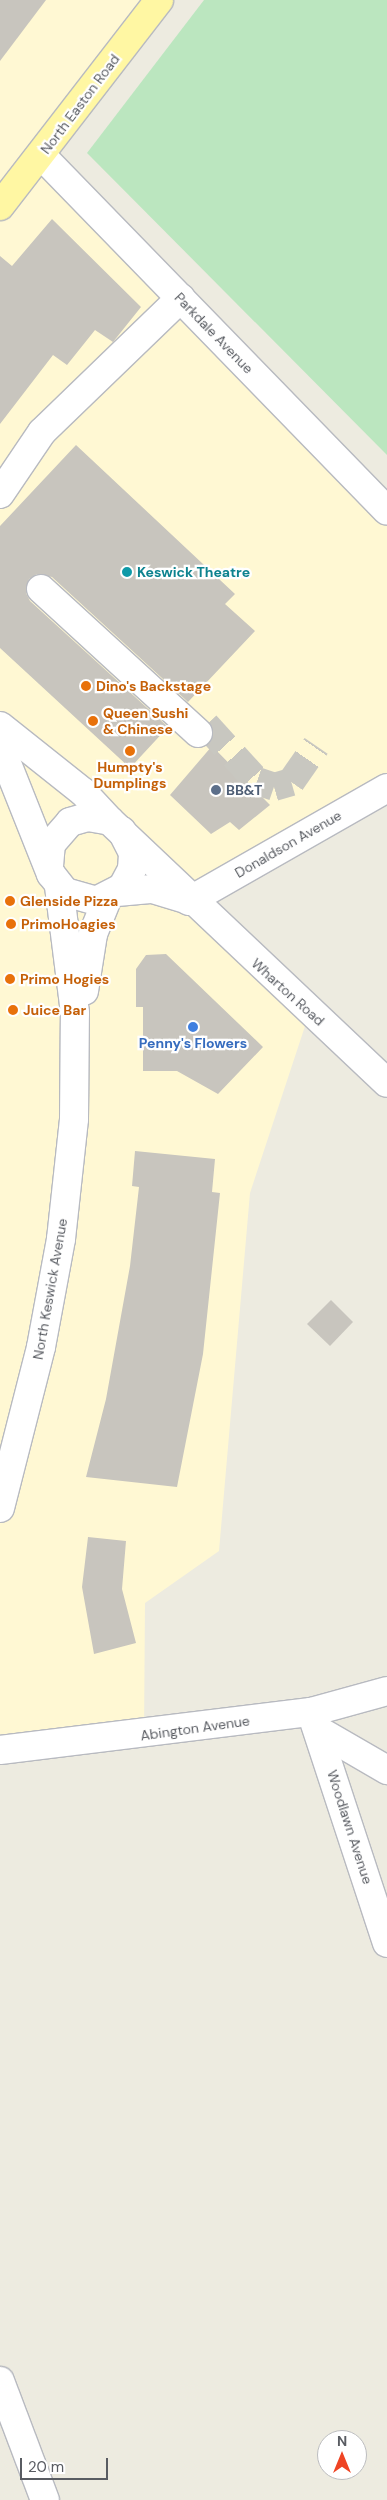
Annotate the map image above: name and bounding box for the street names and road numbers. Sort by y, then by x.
street label: North Easton Road [37,51,123,157]
street label: Parkdale Avenue [171,289,257,377]
street label: Donaldson Avenue [232,807,344,881]
street label: Wharton Road [248,955,328,1029]
street label: North Keswick Avenue [29,1217,71,1361]
street label: Abington Avenue [139,1712,251,1744]
street label: Woodlawn Avenue [324,1768,376,1886]

